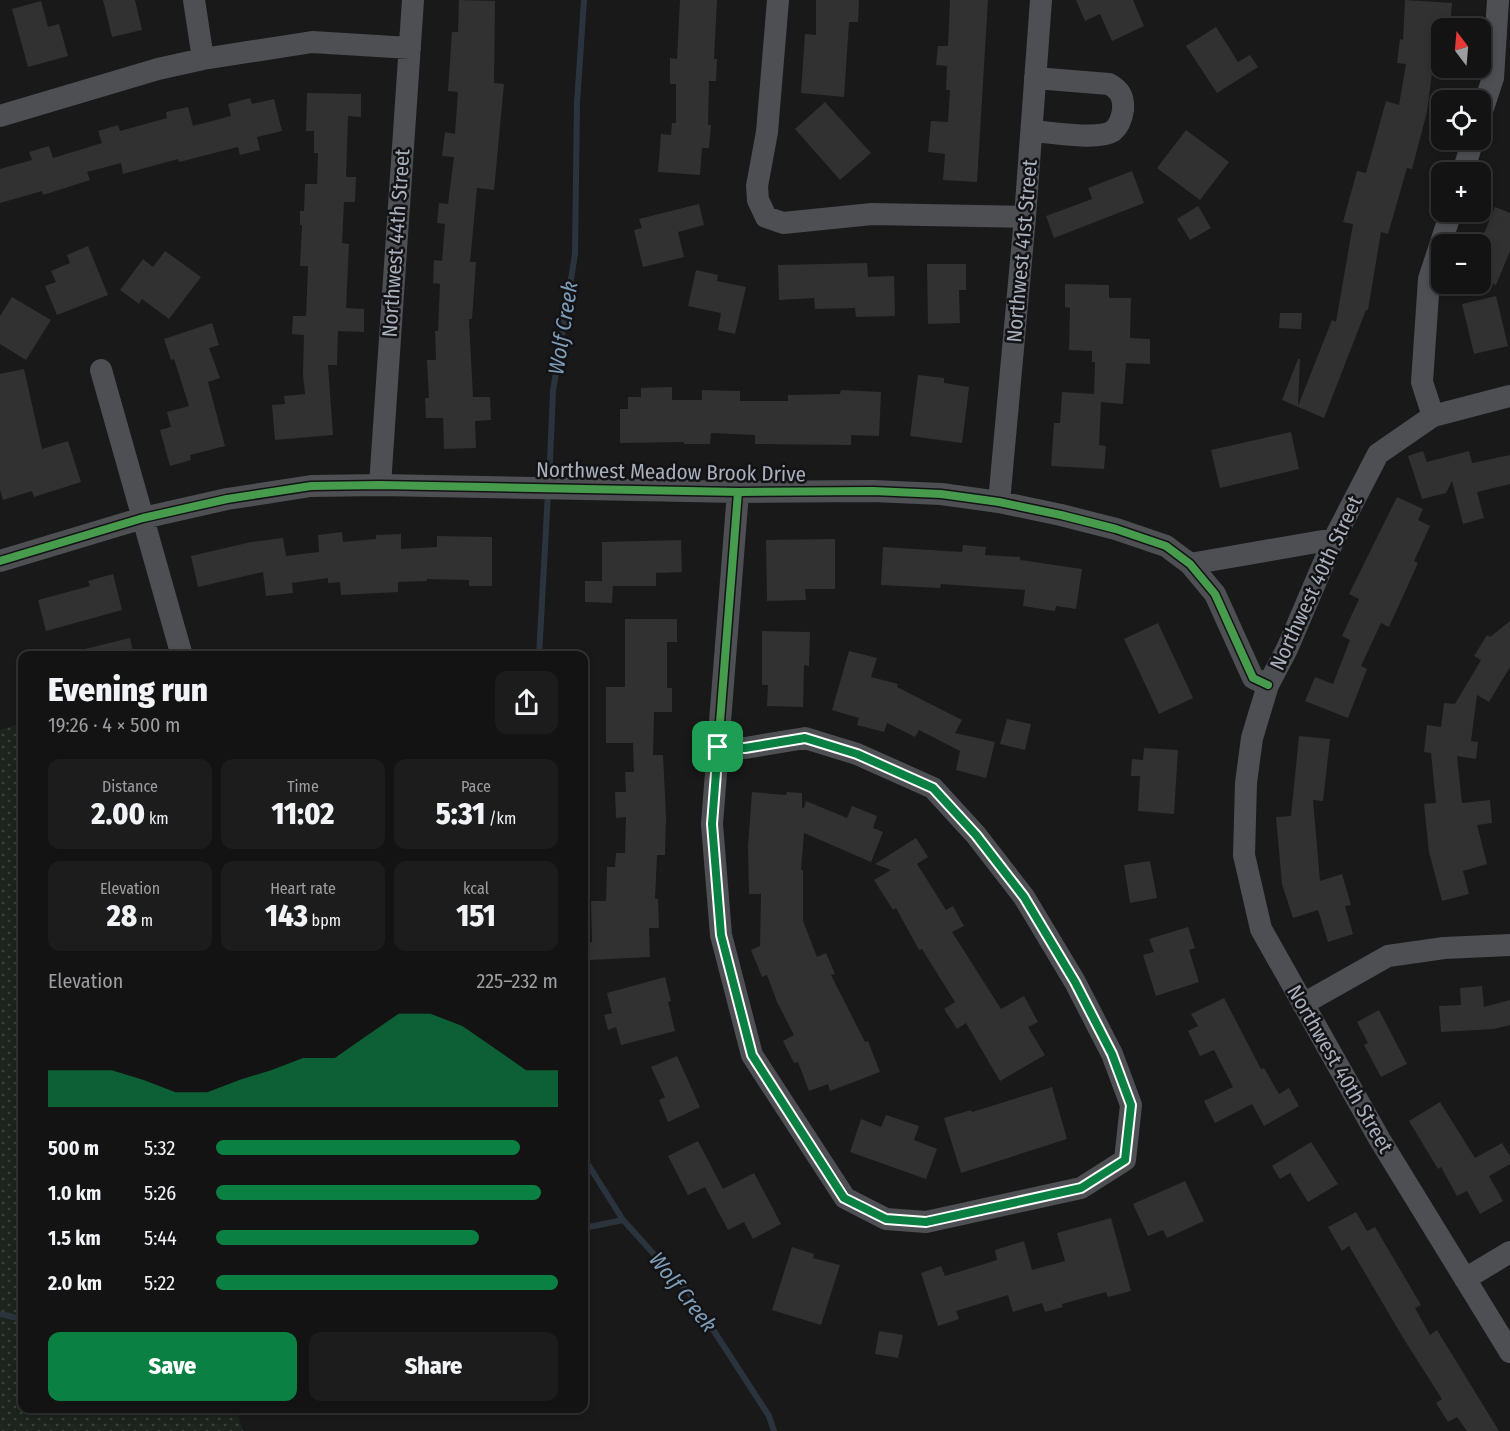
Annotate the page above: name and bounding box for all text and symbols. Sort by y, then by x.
north arrow [1431,18,1491,78]
map controls [1431,18,1491,294]
button: locate [1431,90,1491,150]
street label: Northwest 44th Street [376,148,416,338]
street label: Northwest 41st Street [1001,158,1043,344]
button: + [1431,162,1491,222]
button: − [1431,234,1491,294]
water label: Wolf Creek [542,279,584,377]
street label: Northwest Meadow Brook Drive [536,457,806,487]
street label: Northwest 40th Street [1264,491,1368,674]
text: Evening run [48,670,208,710]
button: share [495,671,558,734]
text: 19:26 · 4 × 500 m [48,713,180,737]
pin [692,721,743,772]
icon: arrive [701,730,734,763]
text: Distance [102,777,158,796]
text: Time [287,777,319,796]
text: Pace [461,777,491,796]
text: 2.00 [91,796,145,832]
text: 11:02 [272,796,334,832]
text: 5:31 [436,796,485,832]
text: km [145,809,169,828]
text: /km [485,809,516,828]
text: Elevation [100,879,160,898]
text: Heart rate [270,879,336,898]
text: kcal [463,879,489,898]
text: 28 [107,898,137,934]
text: 143 [265,898,308,934]
text: 151 [456,898,496,934]
text: m [137,911,153,930]
text: bpm [308,911,341,930]
text: Elevation [48,969,123,993]
text: 225–232 m [476,969,558,993]
street label: Northwest 40th Street [1281,980,1399,1158]
text: 500 m [48,1136,99,1160]
text: 5:32 [144,1136,175,1160]
text: 1.0 km [48,1181,101,1205]
text: 5:26 [144,1181,176,1205]
text: 1.5 km [48,1226,101,1250]
text: 5:44 [144,1226,177,1250]
water label: Wolf Creek [643,1246,723,1338]
text: 2.0 km [48,1271,102,1295]
text: 5:22 [144,1271,175,1295]
button: Save [48,1332,297,1401]
button: Share [309,1332,558,1401]

